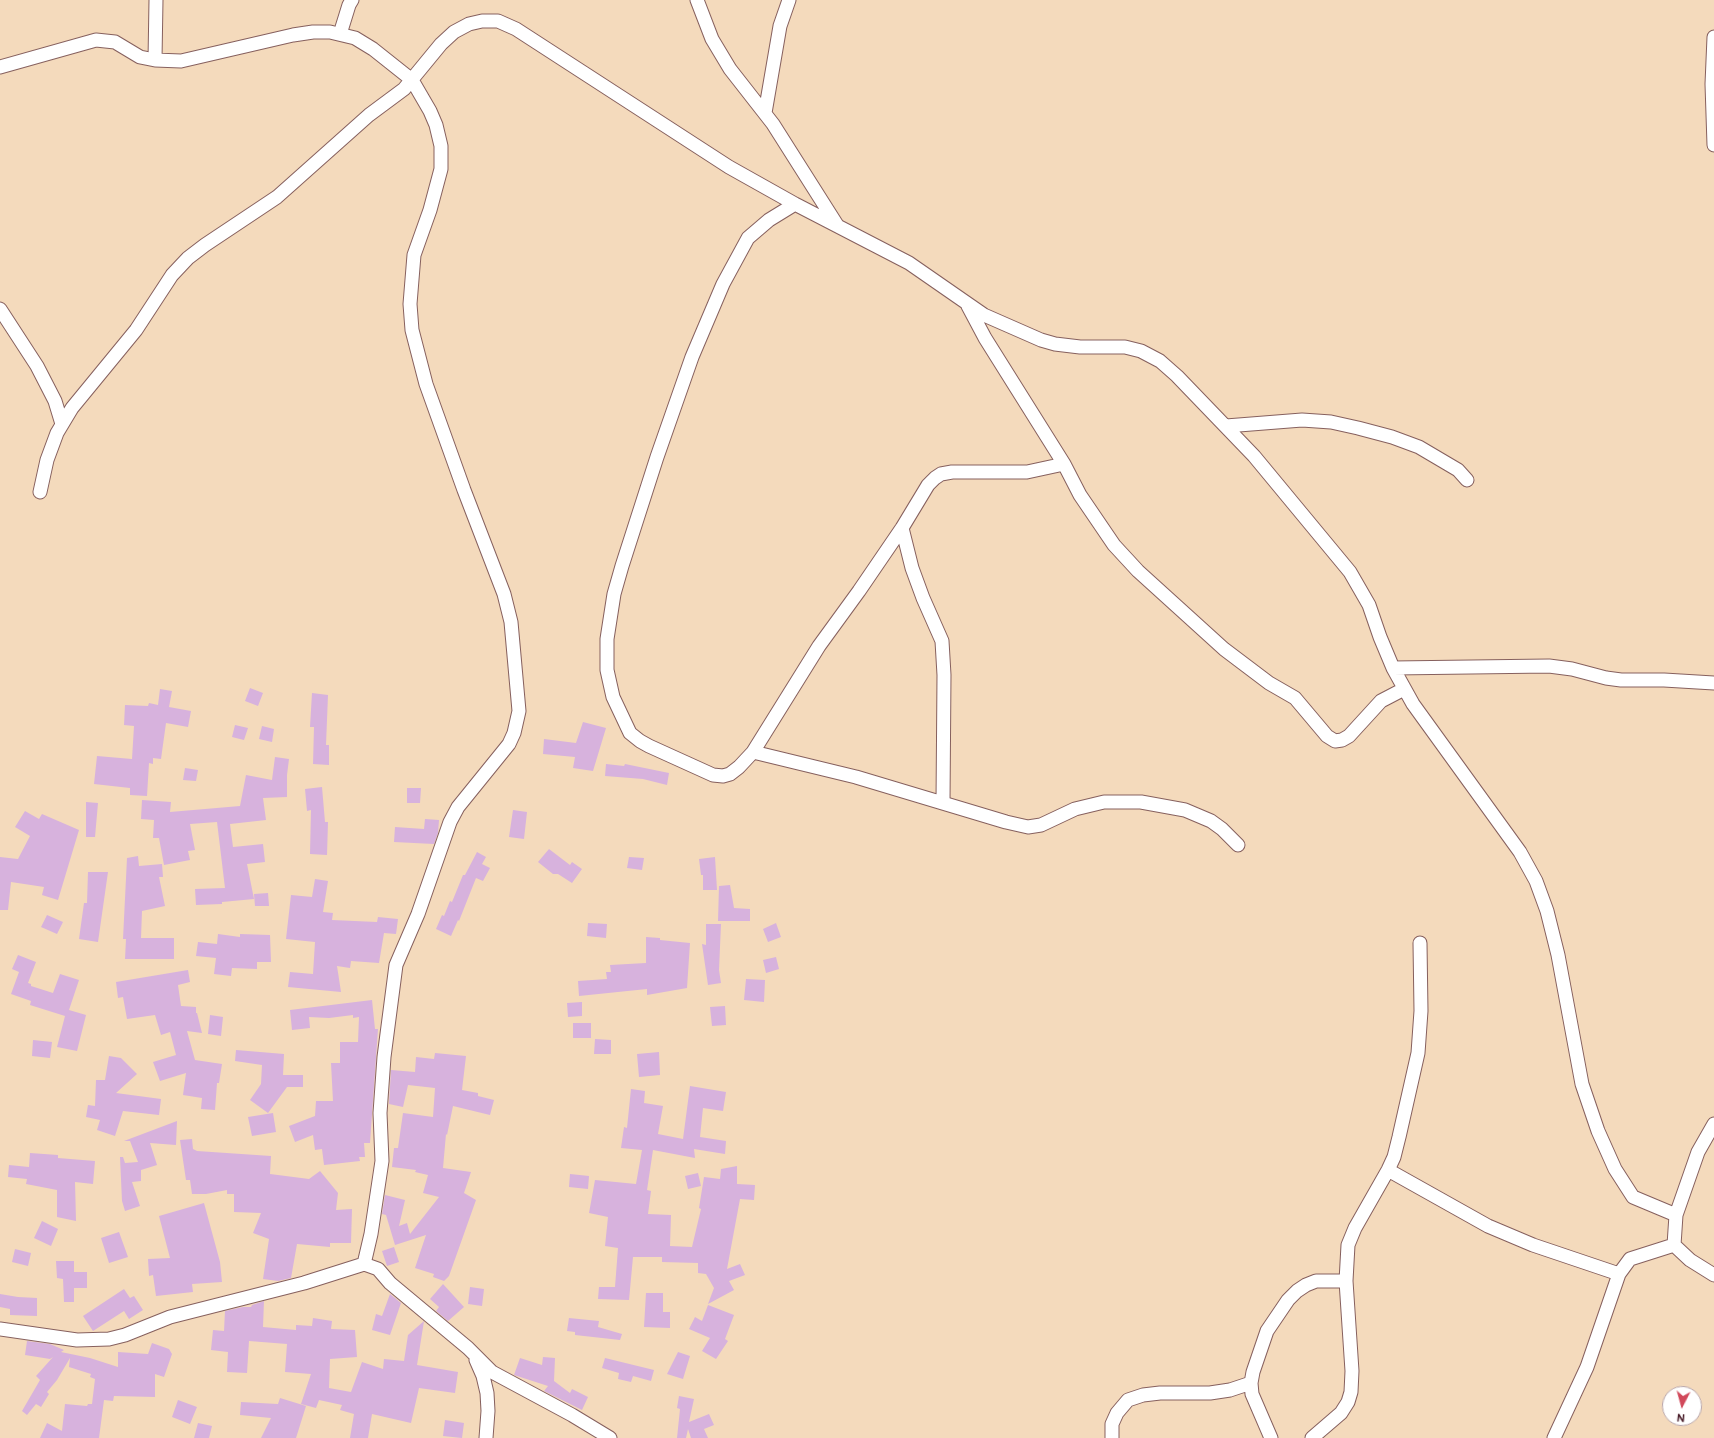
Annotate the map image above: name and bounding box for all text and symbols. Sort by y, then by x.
north arrow [1662,1386,1702,1426]
text: N [1676,1411,1686,1424]

